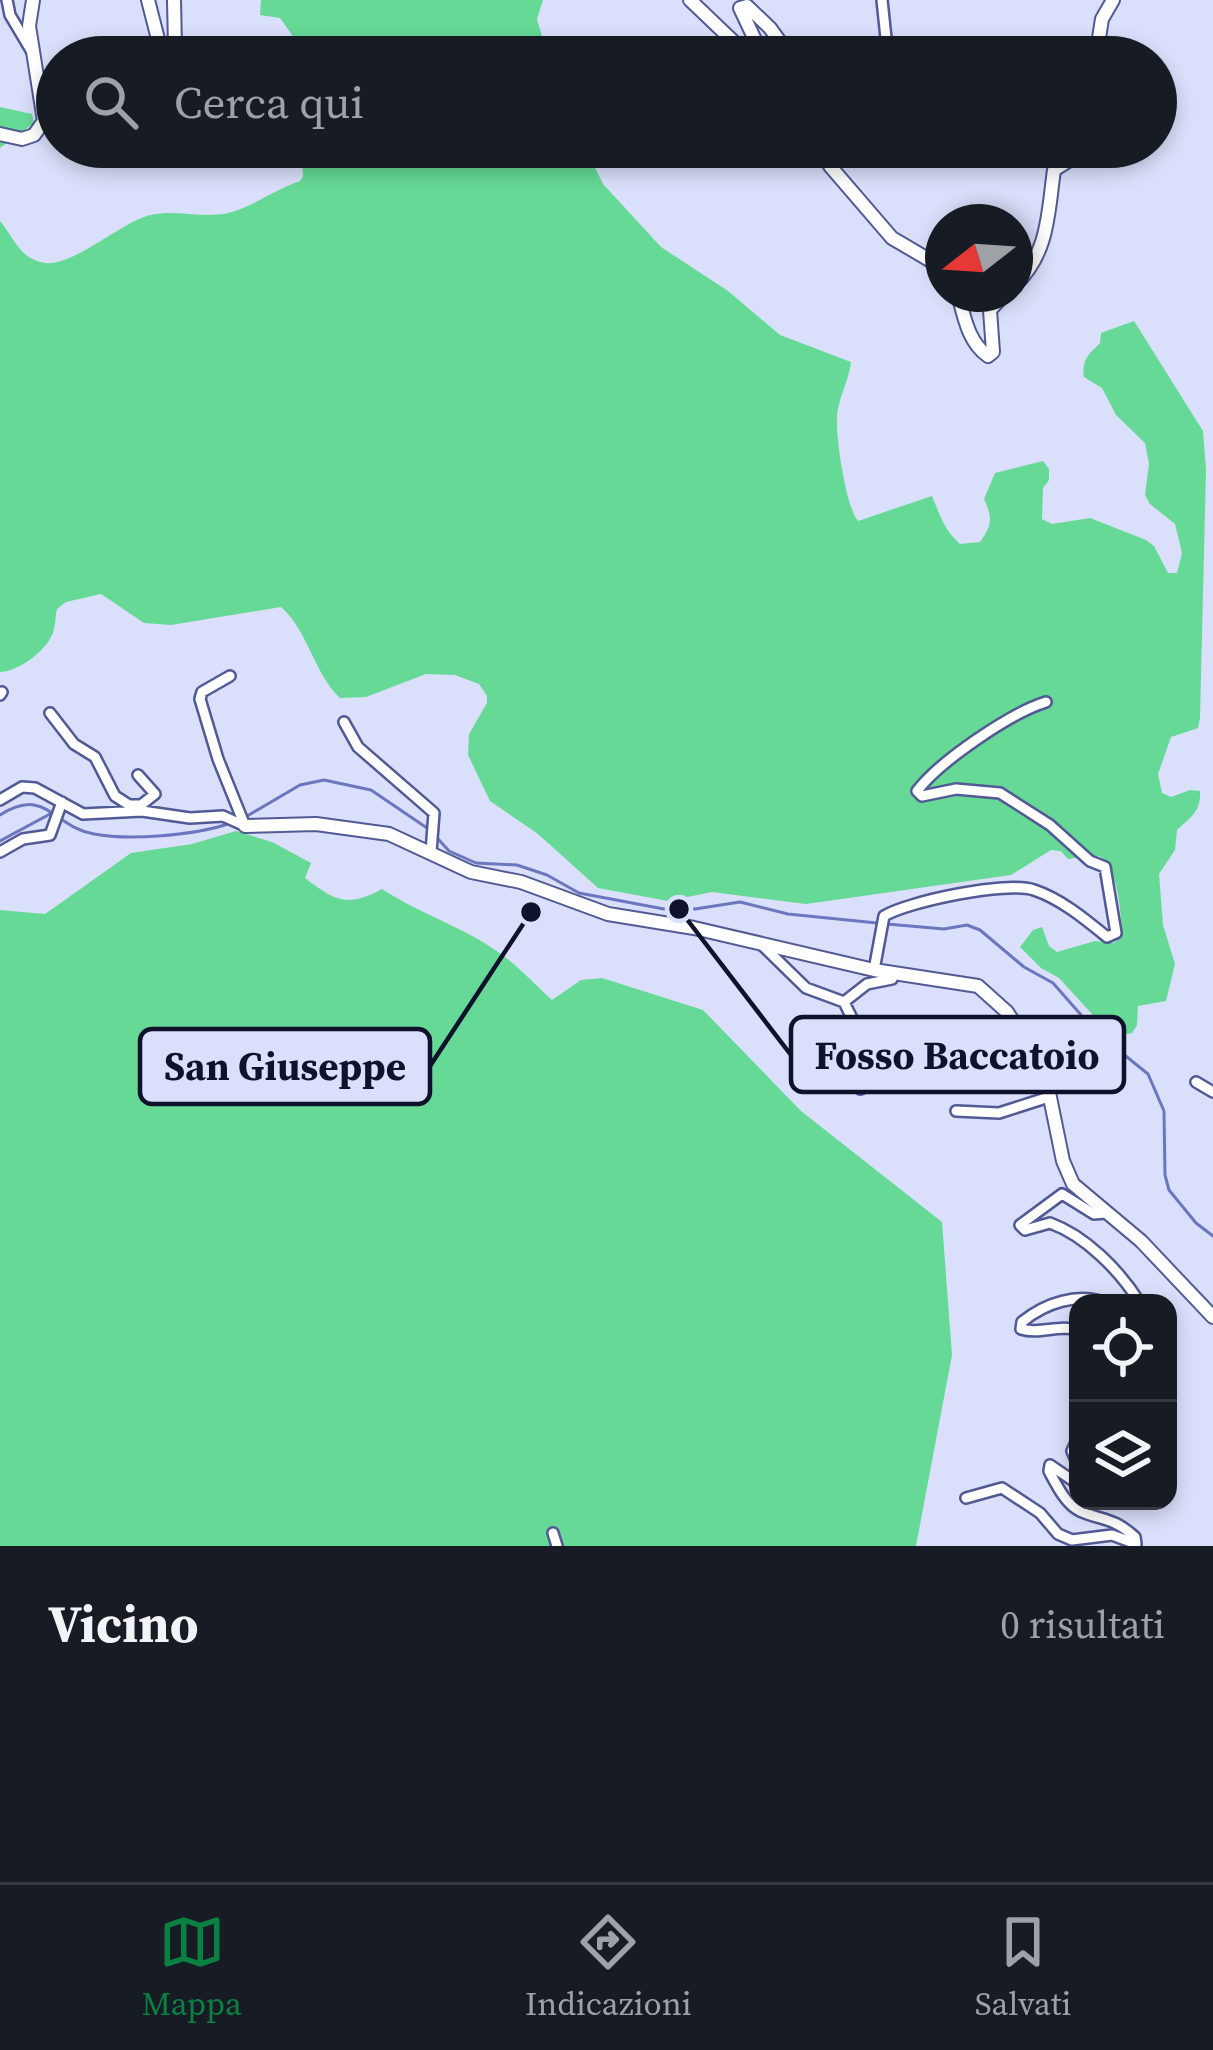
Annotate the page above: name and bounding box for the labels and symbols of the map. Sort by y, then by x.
north arrow [925,204,1033,312]
callout: Fosso Baccatoio [791,1017,1124,1092]
callout: San Giuseppe [140,1029,430,1104]
text: Fosso Baccatoio [815,1029,1099,1082]
text: San Giuseppe [164,1040,406,1093]

